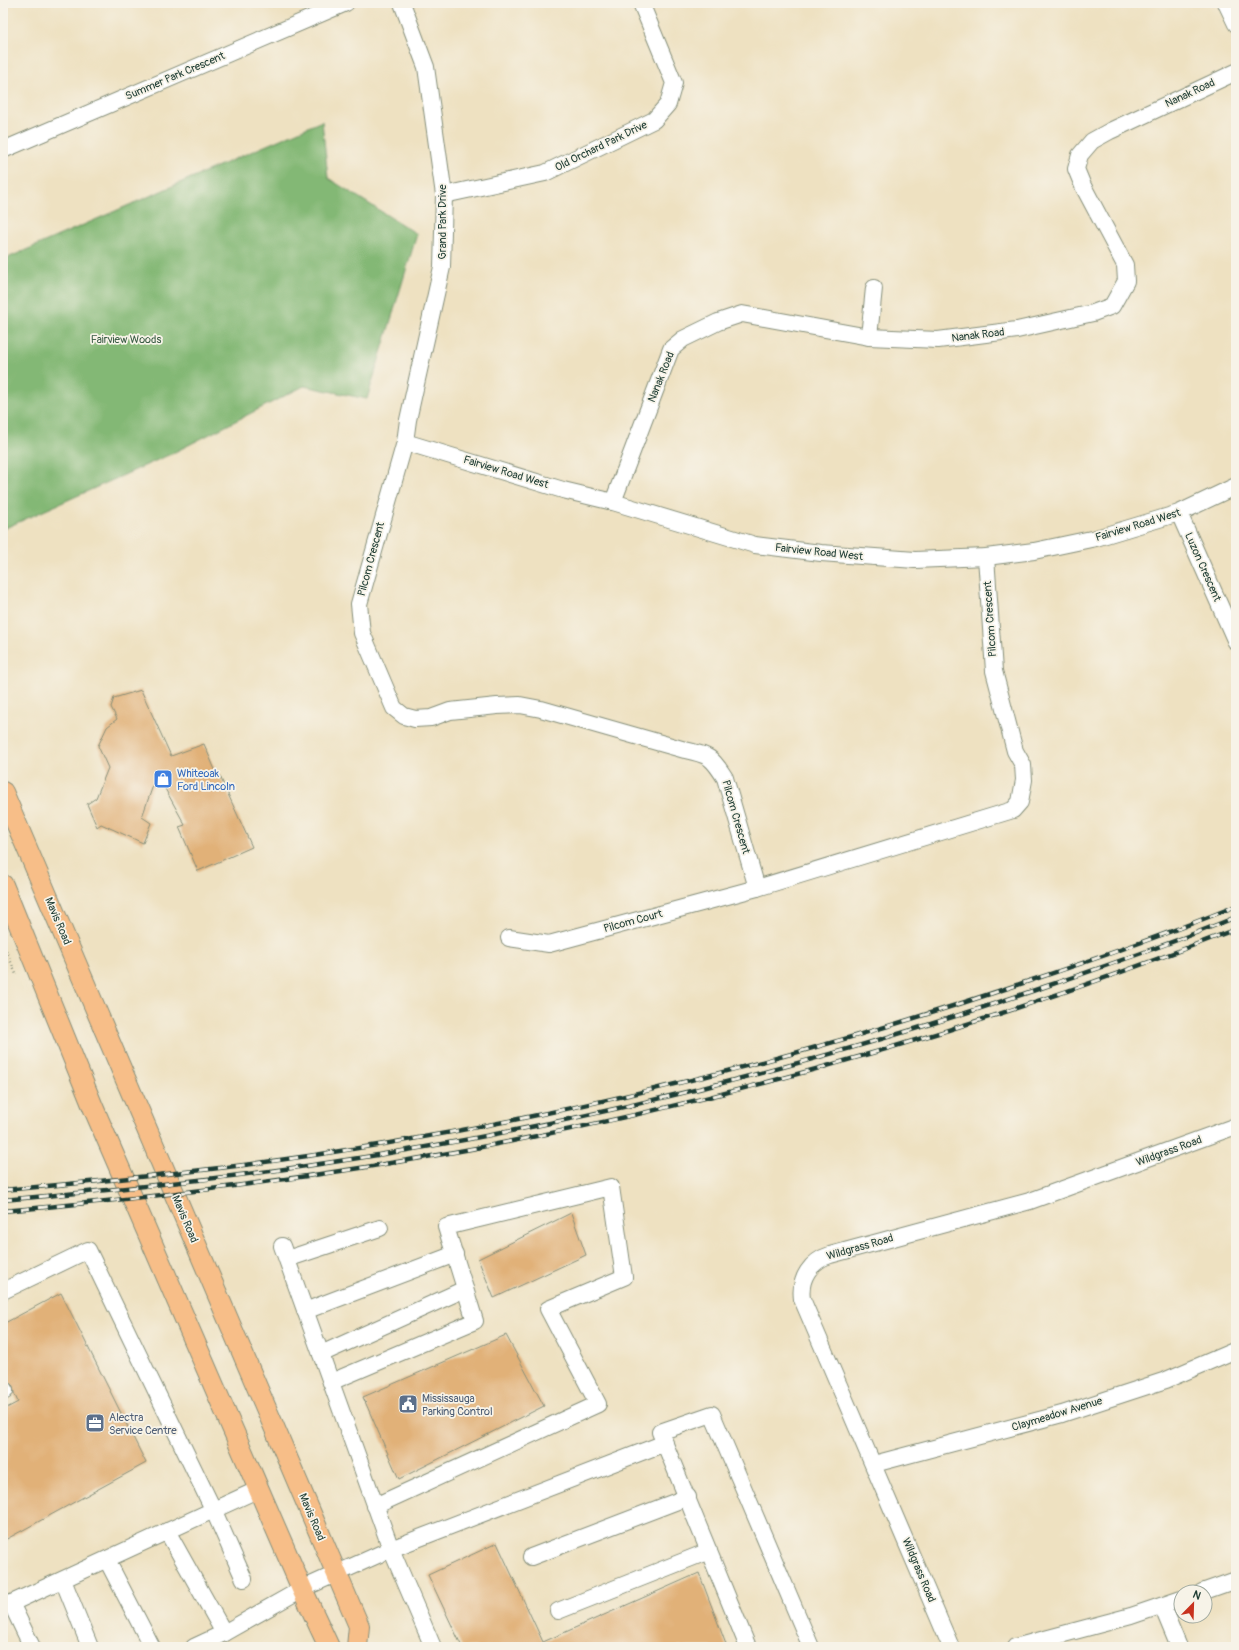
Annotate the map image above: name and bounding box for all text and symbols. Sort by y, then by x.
street label: Summer Park Crescent [123,49,227,103]
street label: Nanak Road [1163,76,1217,110]
street label: Old Orchard Park Drive [553,118,650,174]
street label: Grand Park Drive [436,184,449,260]
street label: Nanak Road [951,325,1005,345]
park label: Fairview Woods [91,333,161,346]
street label: Nanak Road [645,350,677,404]
street label: Fairview Road West [462,453,551,491]
street label: Fairview Road West [1094,506,1183,544]
street label: Pilcom Crescent [355,520,387,597]
street label: Luzon Crescent [1182,531,1224,604]
street label: Fairview Road West [774,541,864,563]
street label: Pilcom Crescent [981,580,999,657]
place label: Whiteoak Ford Lincoln [177,767,235,793]
shop icon: Whiteoak Ford Lincoln [152,768,174,790]
street label: Pilcom Crescent [719,779,753,856]
street label: Mavis Road [42,895,74,947]
street label: Pilcom Court [602,907,664,935]
street label: Wildgrass Road [1134,1133,1204,1169]
street label: Mavis Road [169,1193,201,1245]
street label: Wildgrass Road [825,1231,895,1263]
place label: Mississauga Parking Control [422,1392,493,1418]
public building icon: Mississauga Parking Control [397,1393,419,1415]
street label: Claymeadow Avenue [1010,1394,1104,1434]
place label: Alectra Service Centre [109,1411,177,1437]
office icon: Alectra Service Centre [84,1412,106,1434]
street label: Mavis Road [296,1491,328,1543]
street label: Wildgrass Road [900,1536,938,1604]
north arrow [1173,1584,1213,1624]
text: N [1191,1588,1203,1603]

